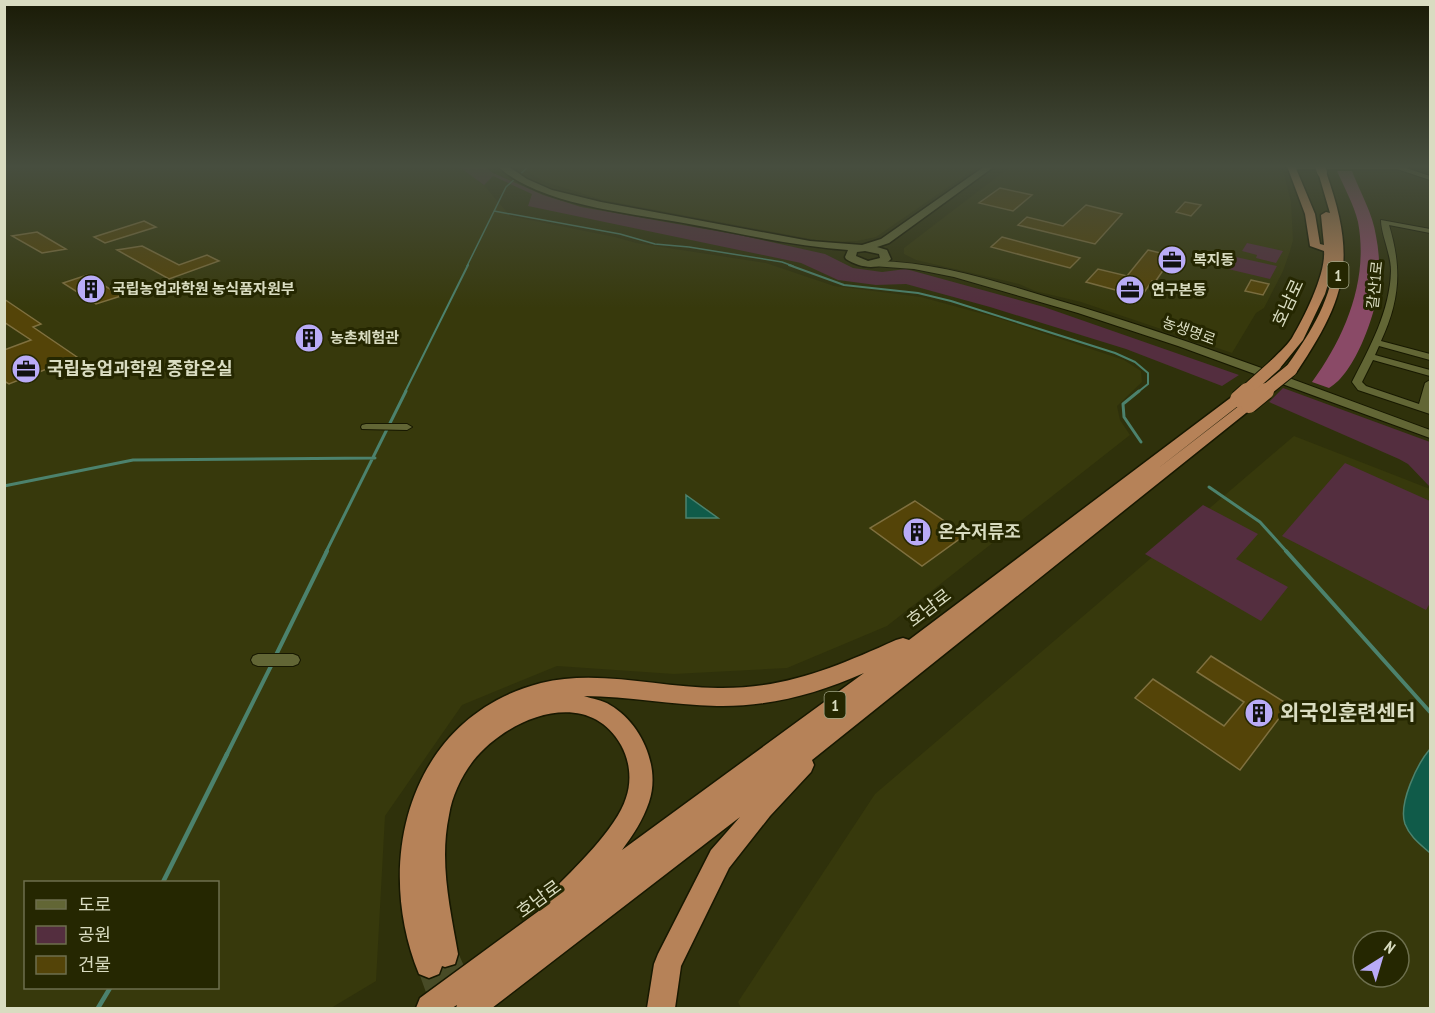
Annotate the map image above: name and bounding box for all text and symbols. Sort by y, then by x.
office icon: 복지동 [1156,244,1188,276]
place label: 복지동 [1193,250,1235,269]
street label: 갈산1로 [1363,260,1386,310]
road number: 1 [1328,262,1348,288]
building icon: 국립농업과학원 농식품자원부 [75,273,107,305]
office icon: 연구본동 [1114,274,1146,306]
street label: 호남로 [1267,275,1308,330]
place label: 국립농업과학원 농식품자원부 [112,279,295,298]
place label: 연구본동 [1151,280,1206,299]
street label: 농생명로 [1160,312,1218,349]
building icon: 농촌체험관 [293,322,325,354]
place label: 농촌체험관 [330,328,399,347]
office icon: 국립농업과학원 종합온실 [10,353,42,385]
place label: 국립농업과학원 종합온실 [47,357,233,380]
building icon: 온수저류조 [901,516,933,548]
place label: 온수저류조 [938,520,1021,543]
street label: 호남로 [902,583,955,632]
road number: 1 [824,692,846,718]
building icon: 외국인훈련센터 [1243,697,1275,729]
place label: 외국인훈련센터 [1280,699,1415,726]
street label: 호남로 [512,875,566,923]
legend [24,881,219,989]
text: 도로 [78,893,111,916]
text: 공원 [78,923,111,946]
north arrow [1351,929,1411,989]
text: N [1381,936,1399,958]
text: 건물 [78,953,111,976]

